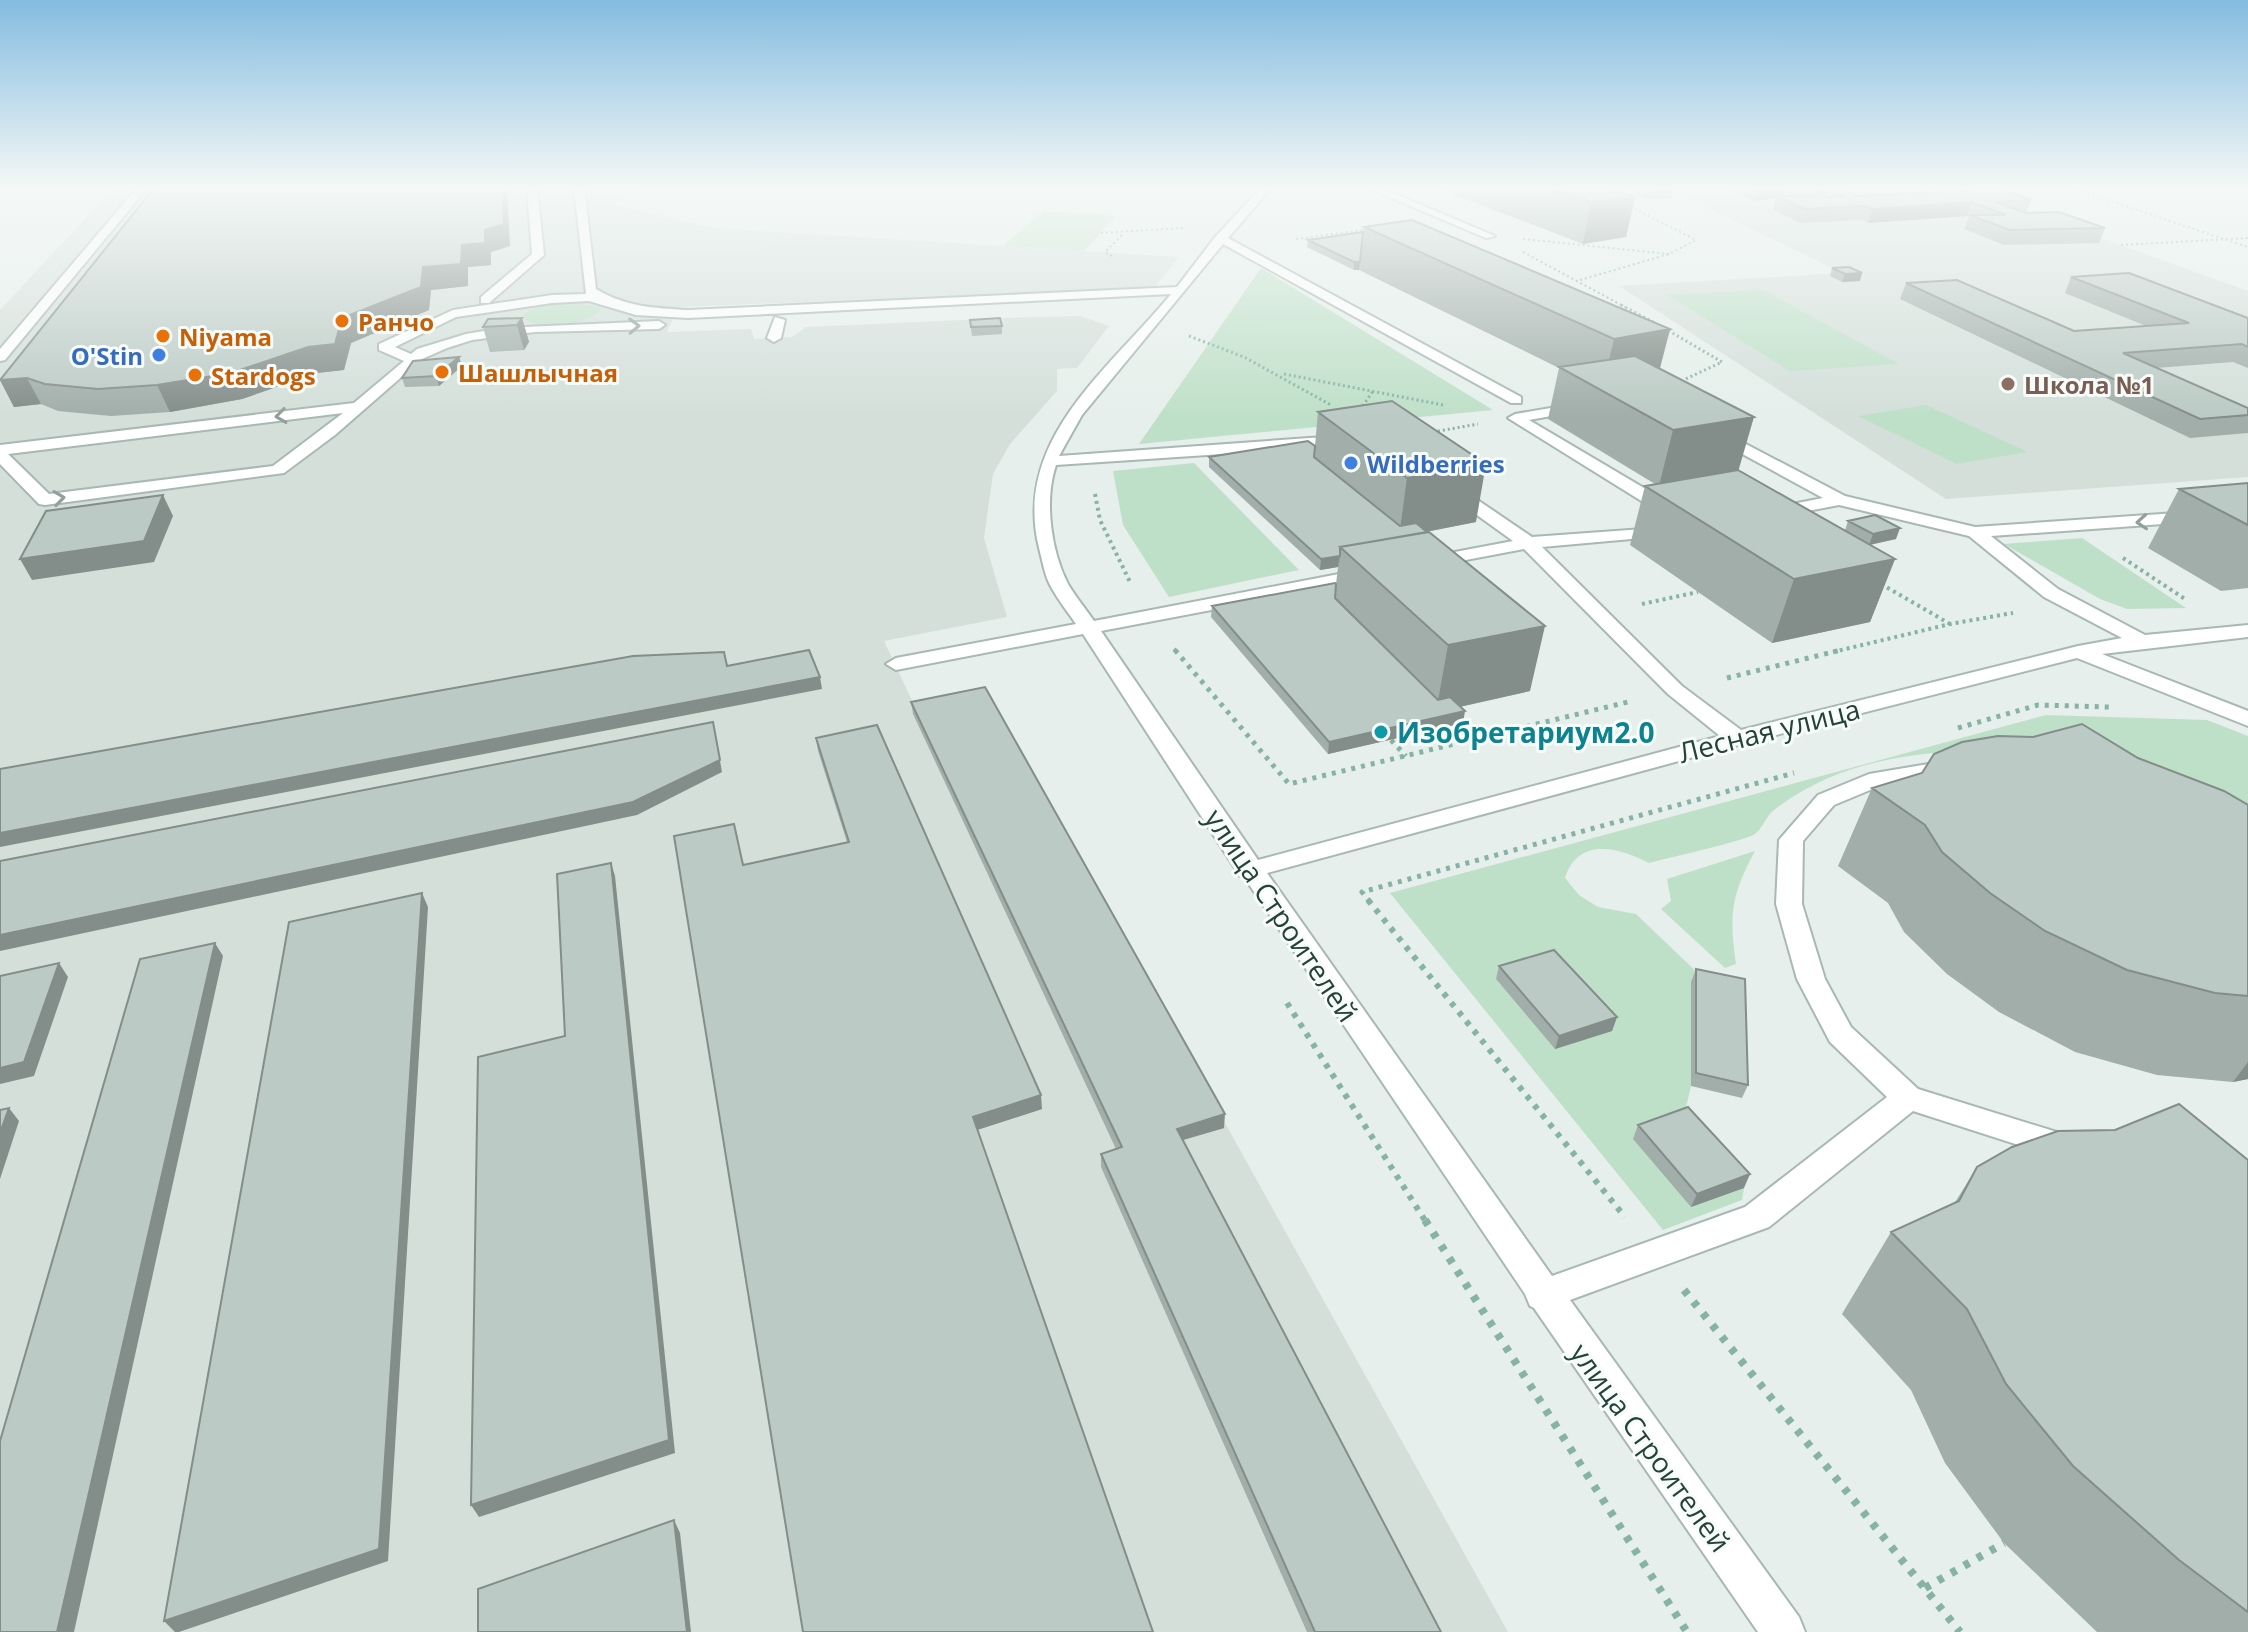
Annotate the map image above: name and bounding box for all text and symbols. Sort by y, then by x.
place label: Ранчо [358,305,434,338]
marker: Ранчо [333,312,351,330]
one-way arrow [628,318,641,335]
place label: Niyama [179,320,272,353]
marker: Niyama [154,327,172,345]
place label: O'Stin [71,339,143,372]
marker: O'Stin [150,346,168,364]
place label: Шашлычная [458,356,618,389]
place label: Stardogs [211,359,316,392]
marker: Шашлычная [433,363,451,381]
marker: Stardogs [186,366,204,384]
place label: Школа №1 [2024,368,2154,401]
marker: Школа №1 [1999,375,2017,393]
one-way arrow [275,408,288,425]
place label: Wildberries [1367,447,1505,480]
marker: Wildberries [1342,454,1360,472]
one-way arrow [52,490,66,507]
one-way arrow [2135,513,2148,530]
street label: Лесная улица [1674,689,1864,771]
place label: Изобретариум2.0 [1397,713,1654,751]
marker: Изобретариум2.0 [1372,723,1390,741]
street label: улица Строителей [1197,801,1367,1029]
street label: улица Строителей [1562,1335,1740,1559]

